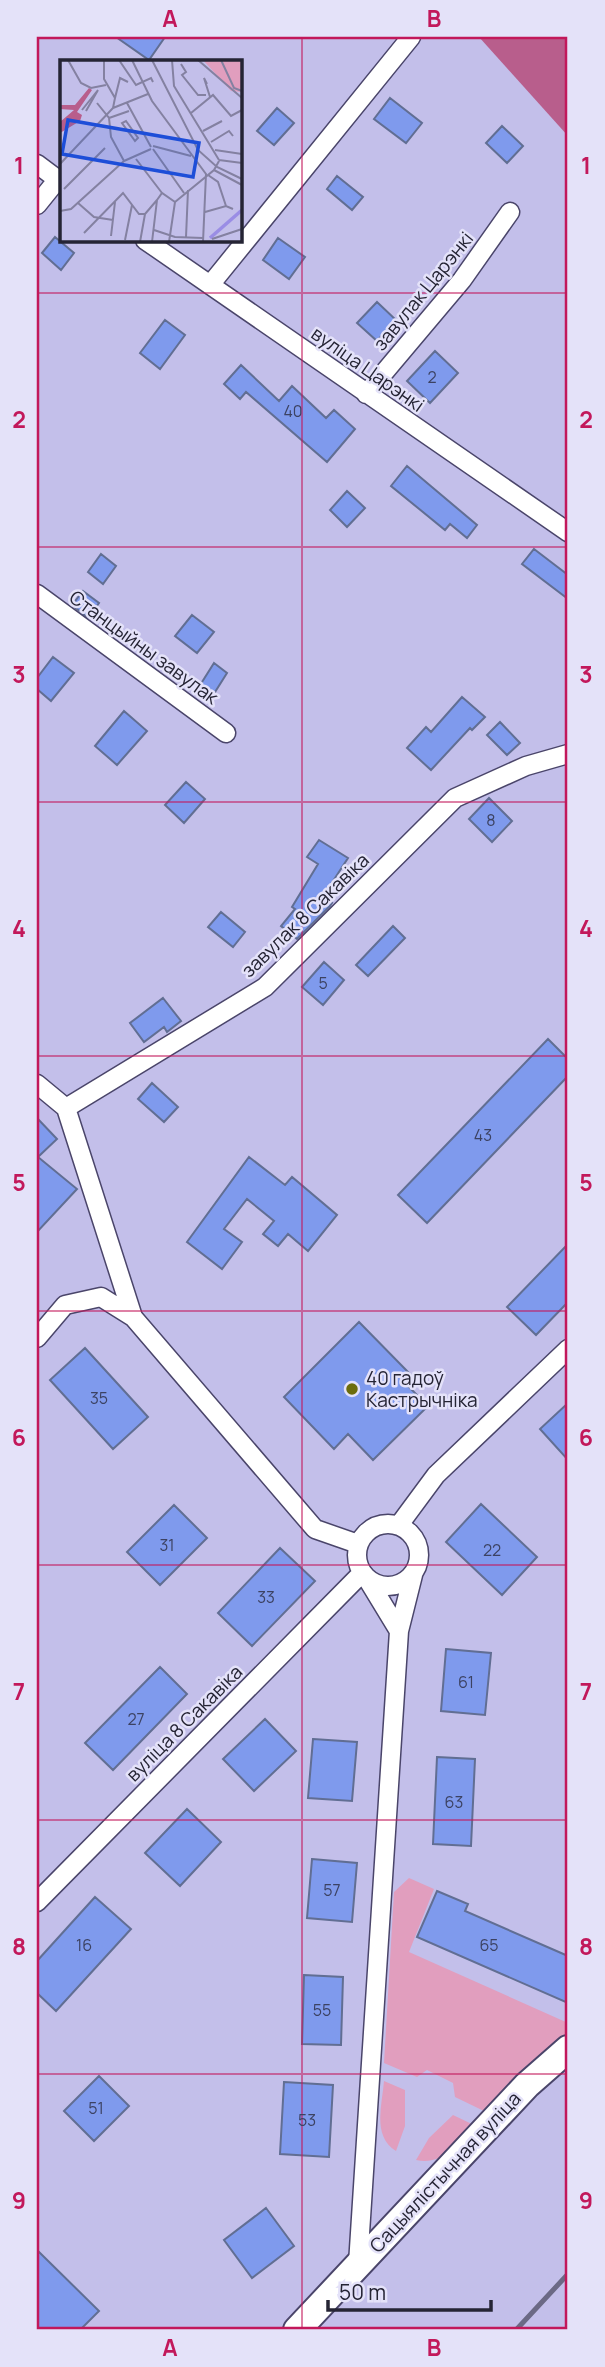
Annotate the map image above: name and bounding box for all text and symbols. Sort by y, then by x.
text: A [162,2,178,34]
text: B [427,2,441,34]
inset map [60,60,242,242]
text: 1 [14,149,24,181]
text: 1 [581,149,591,181]
street label: завулак Царэнкі [367,226,479,356]
street label: вуліца Царэнкі [306,320,430,418]
house number: 2 [427,366,437,388]
house number: 40 [283,400,303,422]
text: 2 [12,403,26,435]
text: 2 [579,403,593,435]
street label: Станцыйны завулак [64,584,224,710]
text: 3 [12,658,26,690]
text: 3 [579,658,593,690]
house number: 8 [486,809,496,831]
street label: завулак 8 Сакавіка [235,847,375,983]
text: 4 [12,912,26,944]
text: 4 [579,912,593,944]
house number: 5 [318,972,328,994]
house number: 43 [474,1124,492,1146]
text: 5 [12,1166,26,1198]
text: 5 [579,1166,593,1198]
place label: 40 гадоў Кастрычніка [366,1365,478,1413]
marker: 40 гадоў Кастрычніка [344,1381,360,1397]
house number: 35 [90,1387,108,1409]
text: 6 [12,1421,26,1453]
text: 6 [579,1421,593,1453]
house number: 31 [159,1534,175,1556]
house number: 22 [483,1539,501,1561]
house number: 33 [257,1586,275,1608]
street label: вуліца 8 Сакавіка [120,1659,248,1787]
house number: 61 [458,1671,474,1693]
text: 7 [13,1675,25,1707]
text: 7 [580,1675,592,1707]
house number: 27 [127,1708,145,1730]
house number: 63 [445,1791,463,1813]
house number: 57 [323,1879,341,1901]
text: 8 [12,1930,26,1962]
text: 8 [579,1930,593,1962]
house number: 16 [76,1934,92,1956]
house number: 65 [479,1934,499,1956]
house number: 55 [313,1999,331,2021]
street label: Сацыялістычная вуліца [364,2086,526,2258]
house number: 51 [88,2097,104,2119]
house number: 53 [298,2109,316,2131]
text: 9 [12,2184,26,2216]
text: 9 [579,2184,593,2216]
scale bar [328,2269,491,2313]
text: 50 m [339,2278,386,2306]
text: A [162,2331,178,2363]
text: B [427,2331,441,2363]

